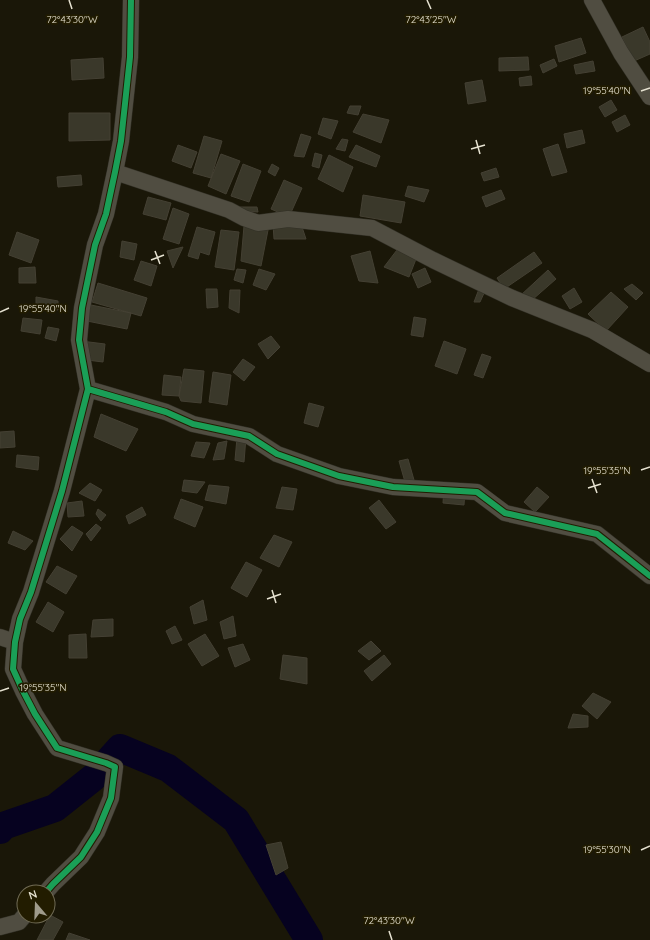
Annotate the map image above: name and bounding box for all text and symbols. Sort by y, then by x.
text: 72°43'30"W [46,13,98,26]
text: 72°43'25"W [406,13,457,26]
text: 19°55'40"N [583,84,631,97]
text: 19°55'40"N [19,302,67,315]
text: 19°55'35"N [583,464,631,477]
text: 19°55'35"N [19,681,67,694]
text: 19°55'30"N [583,843,631,856]
north arrow [16,884,56,924]
text: N [27,887,39,902]
text: 72°43'30"W [363,914,415,927]

